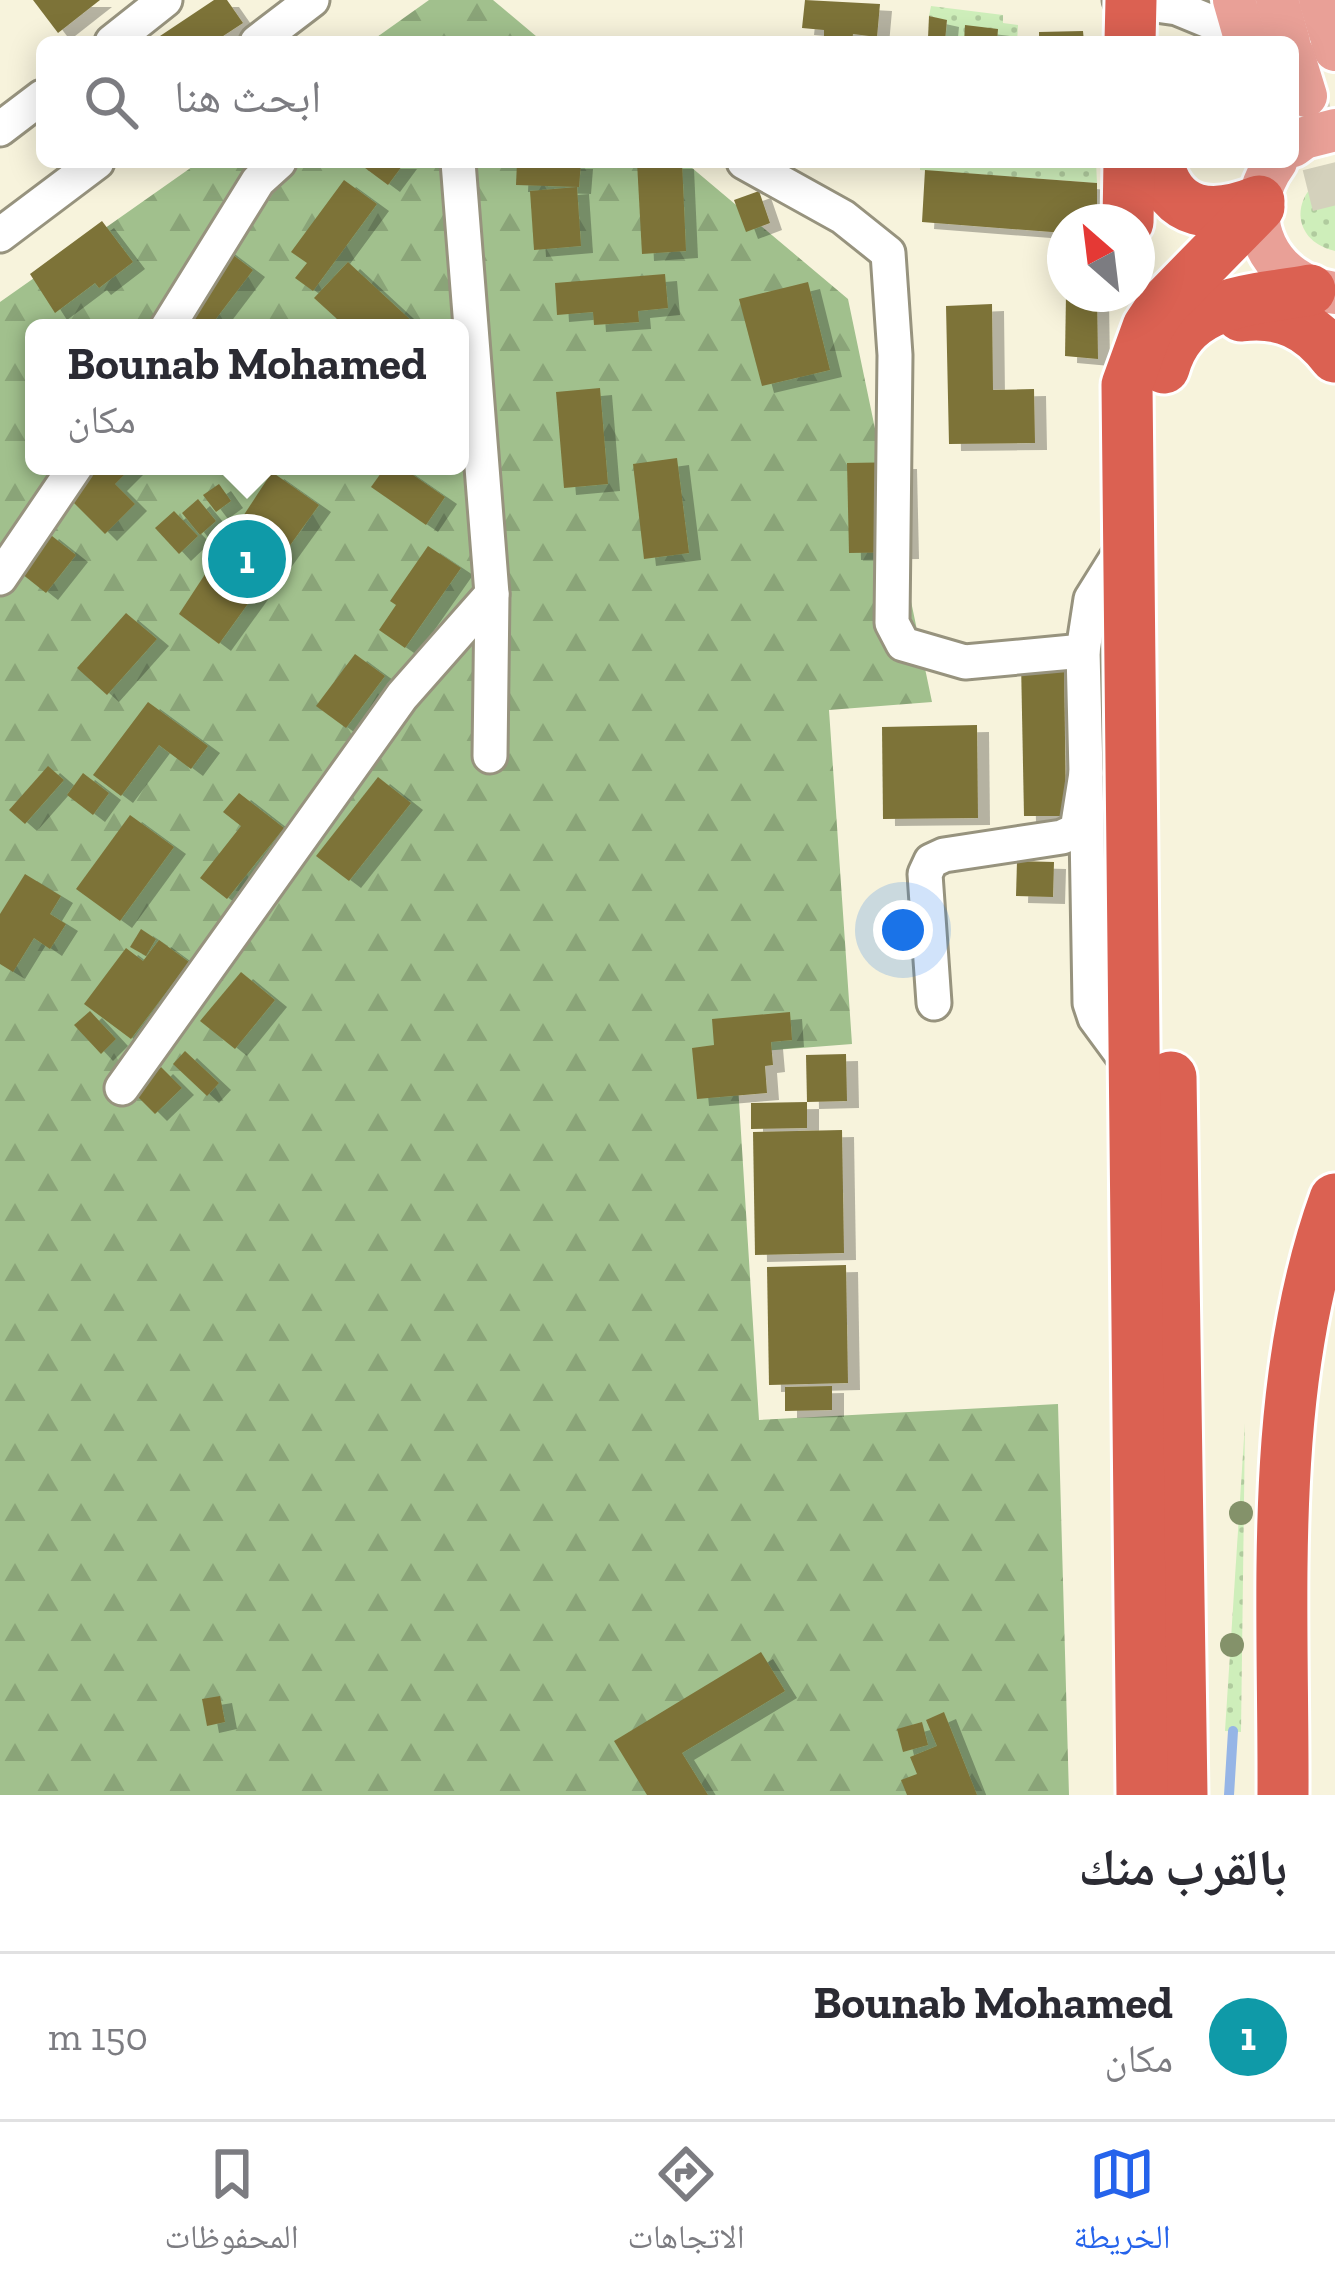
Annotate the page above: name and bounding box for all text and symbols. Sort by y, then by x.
search box [36,36,1299,168]
icon: search [78,69,144,135]
text: ابحث هنا [174,70,321,124]
north arrow [1047,204,1155,312]
popup [25,319,469,475]
text: Bounab Mohamed [67,337,427,391]
text: مكان [67,396,136,443]
pin: 1 [208,514,286,604]
your location [873,900,933,960]
text: بالقرب منك [1078,1837,1287,1898]
text: Bounab Mohamed [814,1976,1173,2030]
text: 150 m [48,2013,148,2060]
text: 1 [1240,2013,1256,2060]
text: مكان [1105,2035,1173,2082]
tab: المحفوظات [164,2141,299,2269]
tab: الاتجاهات [627,2141,745,2269]
tab: الخريطة [1073,2141,1171,2269]

